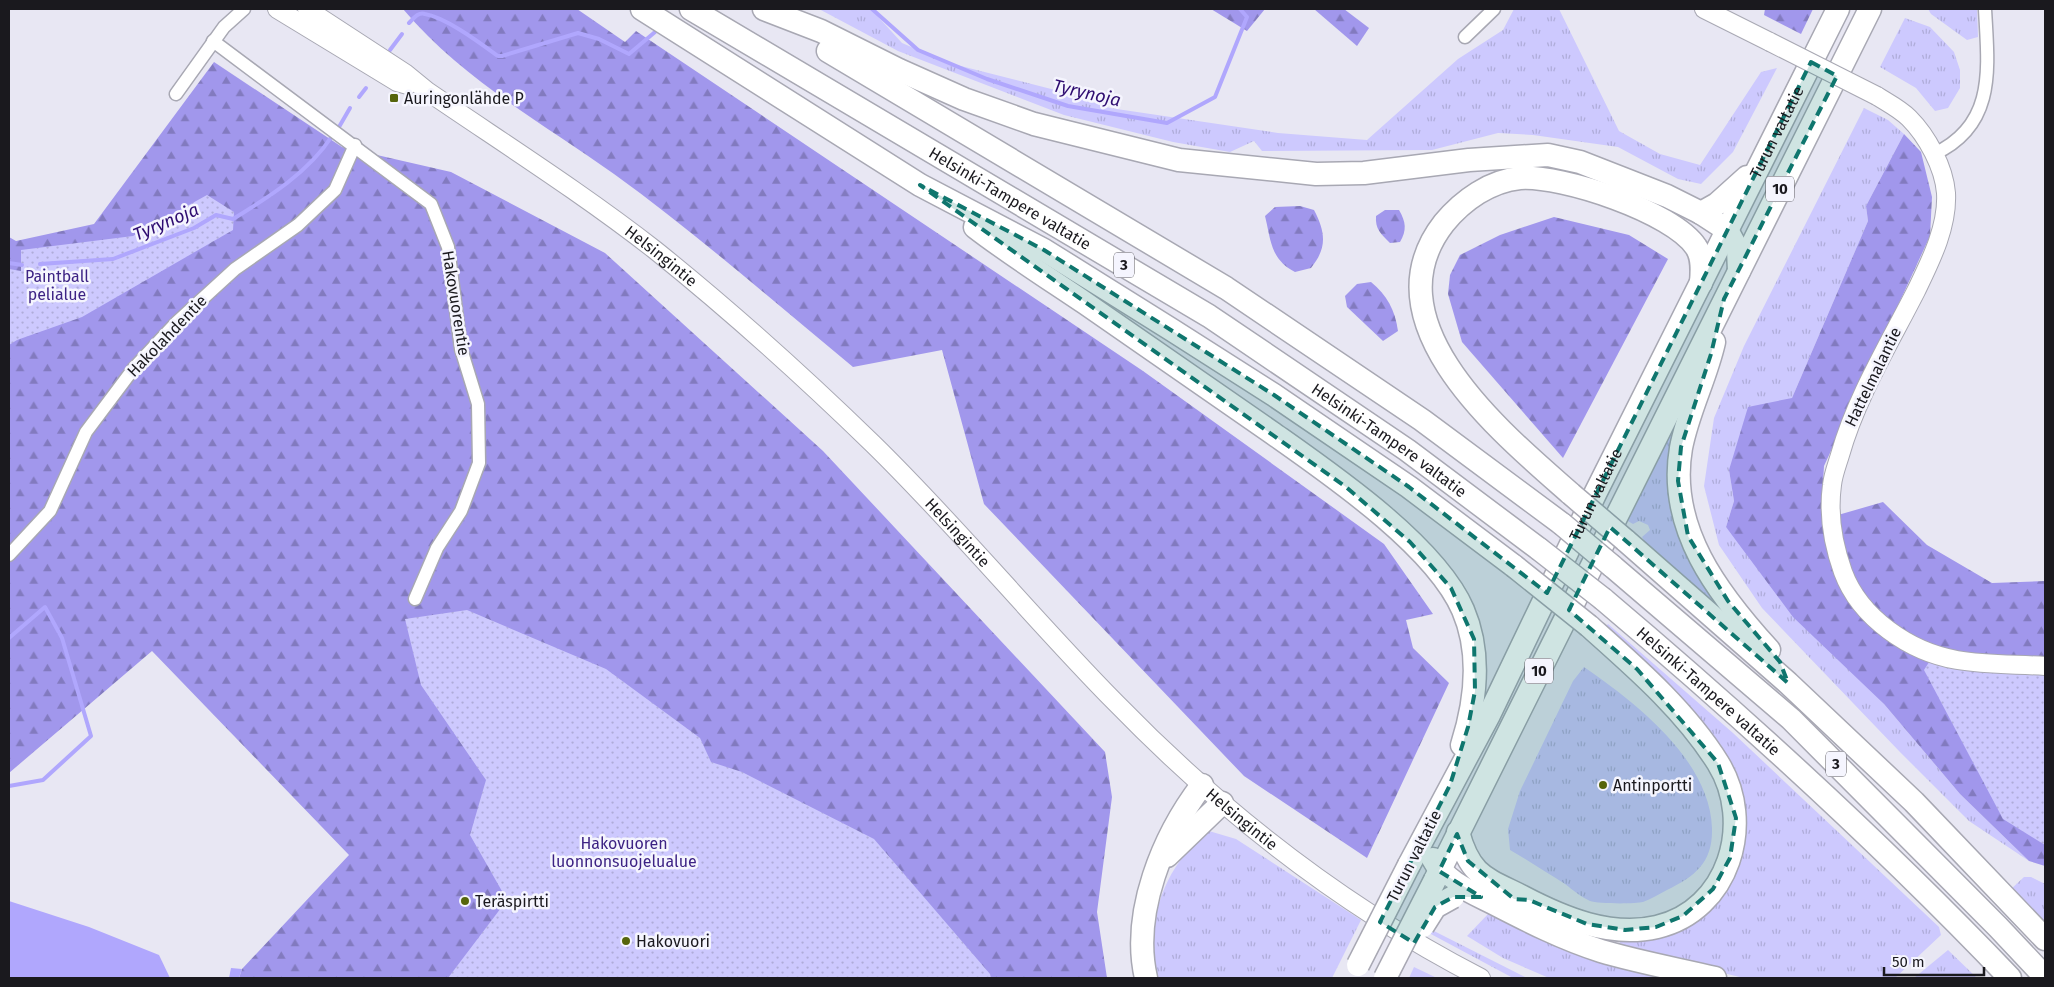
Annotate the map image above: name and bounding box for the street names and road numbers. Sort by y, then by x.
street label: Turun valtatie [1745,83,1807,181]
street label: Helsinki-Tampere valtatie [926,143,1095,254]
road number: 10 [1766,176,1794,202]
street label: Helsingintie [621,221,701,290]
street label: Hakovuorentie [438,249,474,357]
road number: 3 [1114,252,1134,278]
street label: Hakolahdentie [123,291,211,381]
street label: Hattelmalantie [1841,324,1905,430]
street label: Helsinki-Tampere valtatie [1308,379,1471,501]
street label: Turun valtatie [1565,445,1626,543]
street label: Helsingintie [921,494,994,571]
street label: Helsinki-Tampere valtatie [1633,623,1784,759]
road number: 10 [1525,658,1553,684]
road number: 3 [1826,752,1846,776]
street label: Helsingintie [1203,784,1282,854]
street label: Turun valtatie [1383,807,1445,905]

